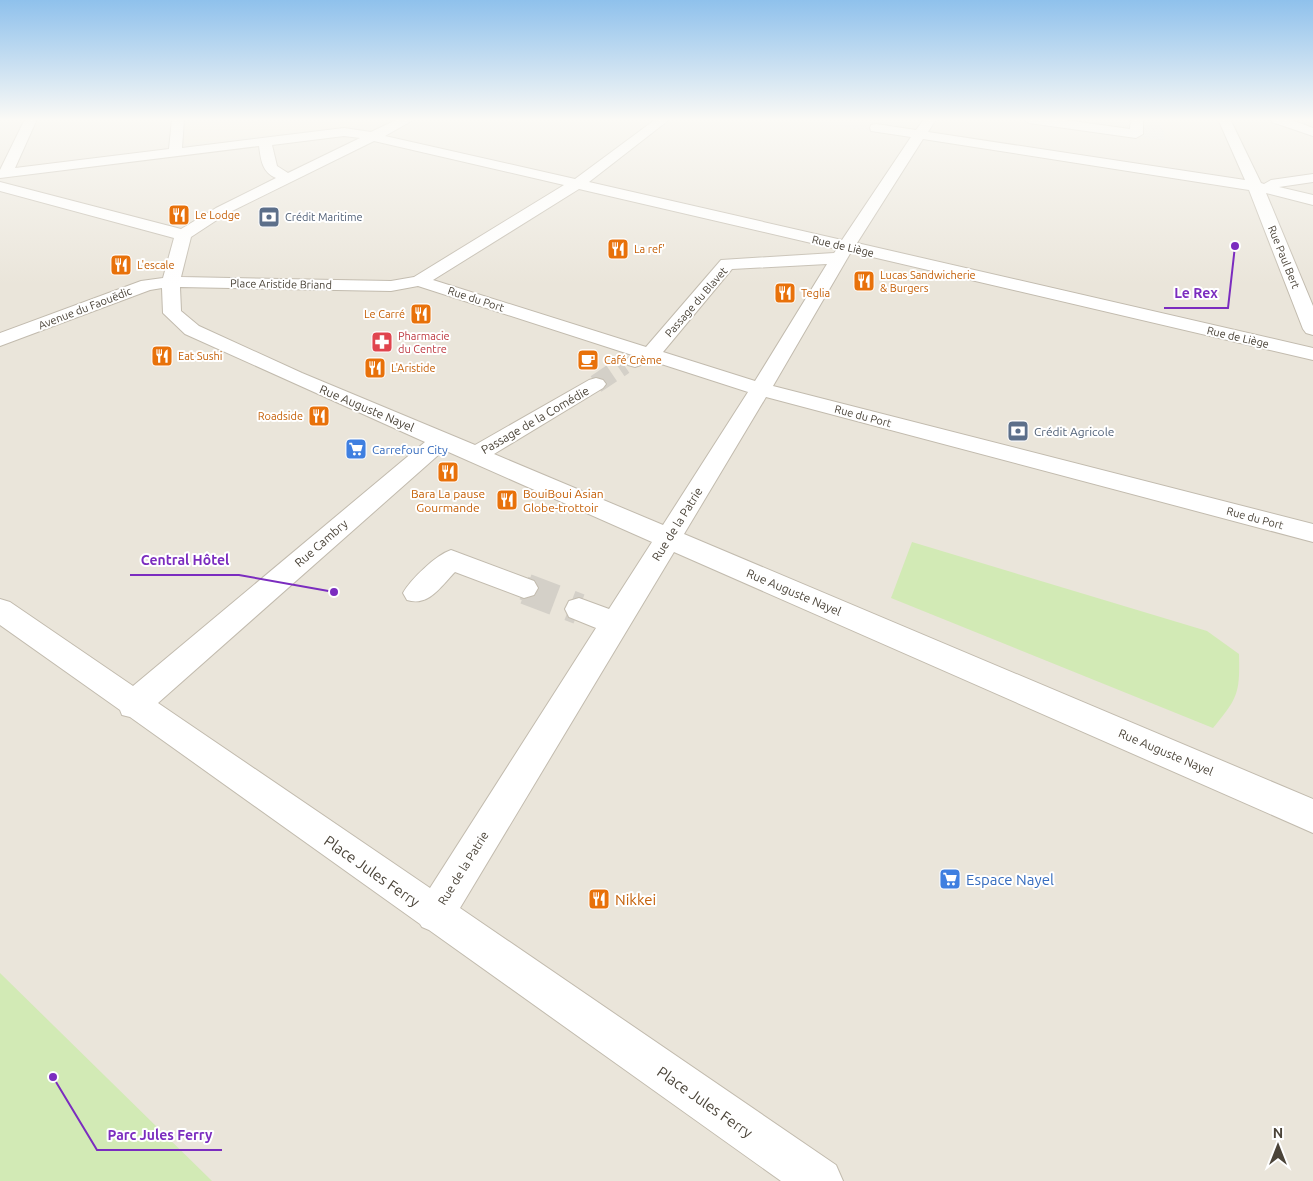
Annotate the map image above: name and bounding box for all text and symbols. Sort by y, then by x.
restaurant icon: Le Lodge [167,203,191,227]
bank icon: Crédit Maritime [257,205,281,229]
place label: Le Lodge [195,209,240,221]
place label: Crédit Maritime [285,211,363,223]
street label: Rue Paul Bert [1266,224,1302,291]
street label: Rue de Liège [811,233,875,259]
restaurant icon: La ref' [606,237,630,261]
place label: La ref' [634,243,665,255]
restaurant icon: L'escale [109,253,133,277]
place label: L'escale [137,259,175,271]
street label: Passage du Blavet [662,264,730,339]
restaurant icon: Lucas Sandwicherie & Burgers [852,269,876,293]
place label: Lucas Sandwicherie & Burgers [880,269,976,294]
street label: Place Aristide Briand [230,277,332,291]
callout: Le Rex [1164,279,1228,308]
restaurant icon: Teglia [773,281,797,305]
street label: Rue du Port [446,284,506,314]
street label: Avenue du Faouëdic [37,285,133,331]
text: Le Rex [1174,285,1218,301]
place label: Teglia [801,287,830,299]
restaurant icon: Le Carré [409,302,433,326]
place label: Le Carré [364,308,405,320]
street label: Rue de Liège [1206,324,1270,350]
pharmacy icon: Pharmacie du Centre [370,330,394,354]
place label: Pharmacie du Centre [398,330,450,355]
restaurant icon: Eat Sushi [150,344,174,368]
cafe icon: Café Crème [576,348,600,372]
place label: Eat Sushi [178,350,222,362]
place label: Café Crème [604,354,662,366]
restaurant icon: L'Aristide [363,356,387,380]
place label: L'Aristide [391,362,436,374]
street label: Rue Auguste Nayel [318,382,416,434]
street label: Passage de la Comédie [479,384,591,456]
street label: Rue du Port [833,403,893,430]
restaurant icon: Roadside [307,404,331,428]
place label: Roadside [258,410,303,422]
bank icon: Crédit Agricole [1006,419,1030,443]
place label: Crédit Agricole [1034,425,1114,438]
supermarket icon: Carrefour City [344,437,368,461]
place label: Carrefour City [372,443,448,456]
restaurant icon: Bara La pause Gourmande [436,460,460,484]
street label: Rue de la Patrie [649,485,705,563]
place label: Bara La pause Gourmande [411,487,485,514]
place label: BouiBoui Asian Globe-trottoir [523,487,604,514]
restaurant icon: BouiBoui Asian Globe-trottoir [495,488,519,512]
street label: Rue du Port [1225,505,1285,532]
street label: Rue Cambry [292,517,350,569]
callout: Central Hôtel [130,546,239,575]
text: Central Hôtel [141,552,229,568]
street label: Rue Auguste Nayel [745,566,843,618]
street label: Rue Auguste Nayel [1117,726,1215,778]
street label: Rue de la Patrie [435,829,491,907]
street label: Place Jules Ferry [321,832,423,910]
supermarket icon: Espace Nayel [938,867,962,891]
place label: Espace Nayel [966,871,1054,888]
restaurant icon: Nikkei [587,887,611,911]
place label: Nikkei [615,891,656,908]
street label: Place Jules Ferry [654,1063,756,1141]
callout: Parc Jules Ferry [97,1121,222,1150]
north arrow [1253,1121,1303,1171]
text: N [1273,1125,1283,1141]
text: Parc Jules Ferry [108,1127,213,1143]

